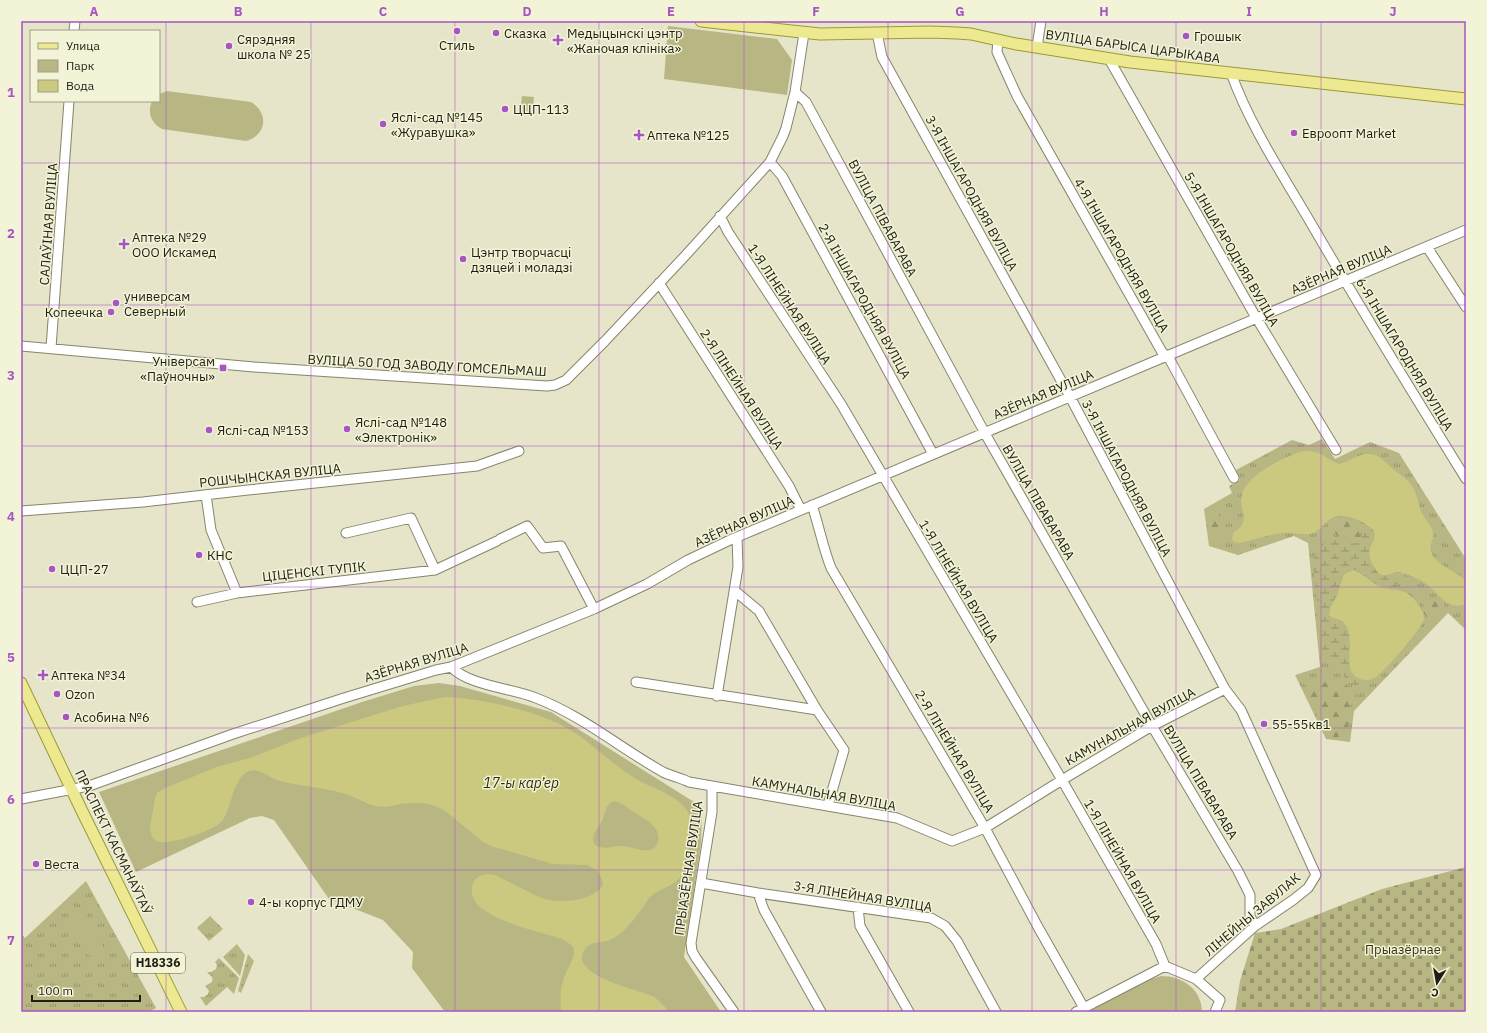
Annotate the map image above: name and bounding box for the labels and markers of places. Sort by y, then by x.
place label: Сказка [504,25,547,42]
place label: Медыцынскі цэнтр «Жаночая клініка» [567,25,683,57]
marker: Стиль [452,26,462,36]
marker: Сказка [491,28,501,38]
place label: Грошык [1194,28,1241,45]
place label: Сярэдняя школа № 25 [237,31,311,63]
marker: Грошык [1181,31,1191,41]
marker: Медыцынскі цэнтр «Жаночая клініка» [552,34,564,46]
place label: Стиль [439,37,475,54]
marker: Сярэдняя школа № 25 [224,41,234,51]
place label: ЦЦП-113 [513,101,570,118]
marker: ЦЦП-113 [500,104,510,114]
place label: Яслі-сад №145 «Журавушка» [391,109,483,141]
marker: Яслі-сад №145 «Журавушка» [378,119,388,129]
place label: Евроопт Market [1302,125,1396,142]
place label: Аптека №125 [647,127,730,144]
marker: Евроопт Market [1289,128,1299,138]
marker: Аптека №125 [634,130,644,140]
place label: Аптека №29 ООО Искамед [132,229,217,261]
marker: Аптека №29 ООО Искамед [119,239,129,249]
place label: Цэнтр творчасці дзяцей і моладзі [471,244,573,276]
marker: Цэнтр творчасці дзяцей і моладзі [458,254,468,264]
place label: универсам Северный [124,288,190,320]
marker: универсам Северный [111,298,121,308]
place label: Копеечка [45,304,103,321]
marker: Копеечка [106,307,116,317]
place label: Універсам «Паўночны» [140,353,215,385]
marker: Універсам «Паўночны» [218,363,228,373]
place label: Яслі-сад №148 «Электронік» [355,414,447,446]
place label: Яслі-сад №153 [217,422,309,439]
marker: Яслі-сад №148 «Электронік» [342,424,352,434]
marker: Яслі-сад №153 [204,425,214,435]
place label: КНС [207,547,233,564]
marker: КНС [194,550,204,560]
place label: ЦЦП-27 [60,561,109,578]
marker: ЦЦП-27 [47,564,57,574]
place label: Аптека №34 [51,667,126,684]
marker: Аптека №34 [38,670,48,680]
place label: Ozon [65,686,95,703]
marker: Ozon [52,689,62,699]
place label: Асобина №6 [74,709,150,726]
marker: Асобина №6 [61,712,71,722]
place label: 55-55кв1 [1272,716,1331,733]
marker: 55-55кв1 [1259,719,1269,729]
place label: Веста [44,856,79,873]
marker: Веста [31,859,41,869]
place label: 4-ы корпус ГДМУ [259,894,363,911]
marker: 4-ы корпус ГДМУ [246,897,256,907]

